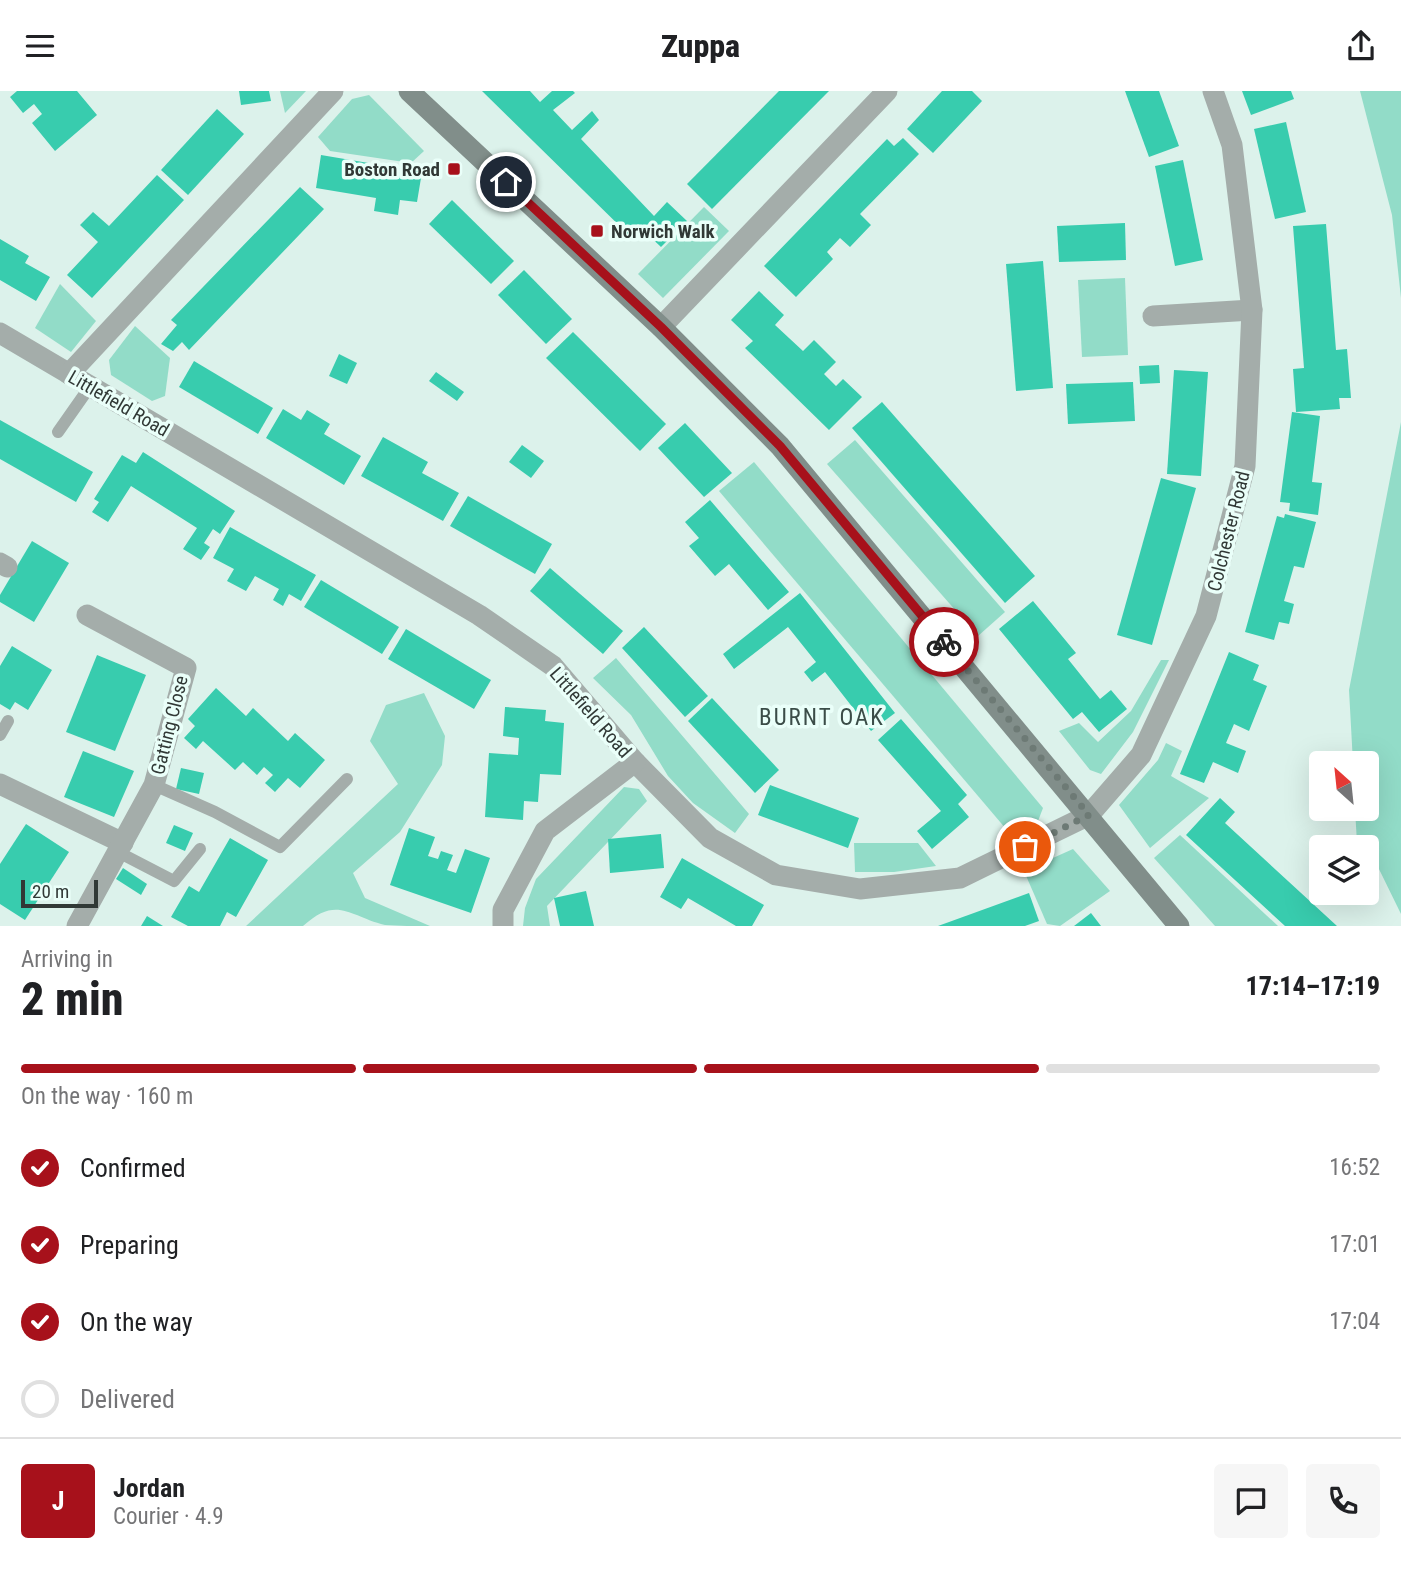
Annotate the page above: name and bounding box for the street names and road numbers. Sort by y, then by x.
street label: Littlefield Road [64,365,173,442]
street label: Colchester Road [1202,469,1255,594]
street label: Littlefield Road [545,662,636,762]
street label: Gatting Close [146,673,193,777]

